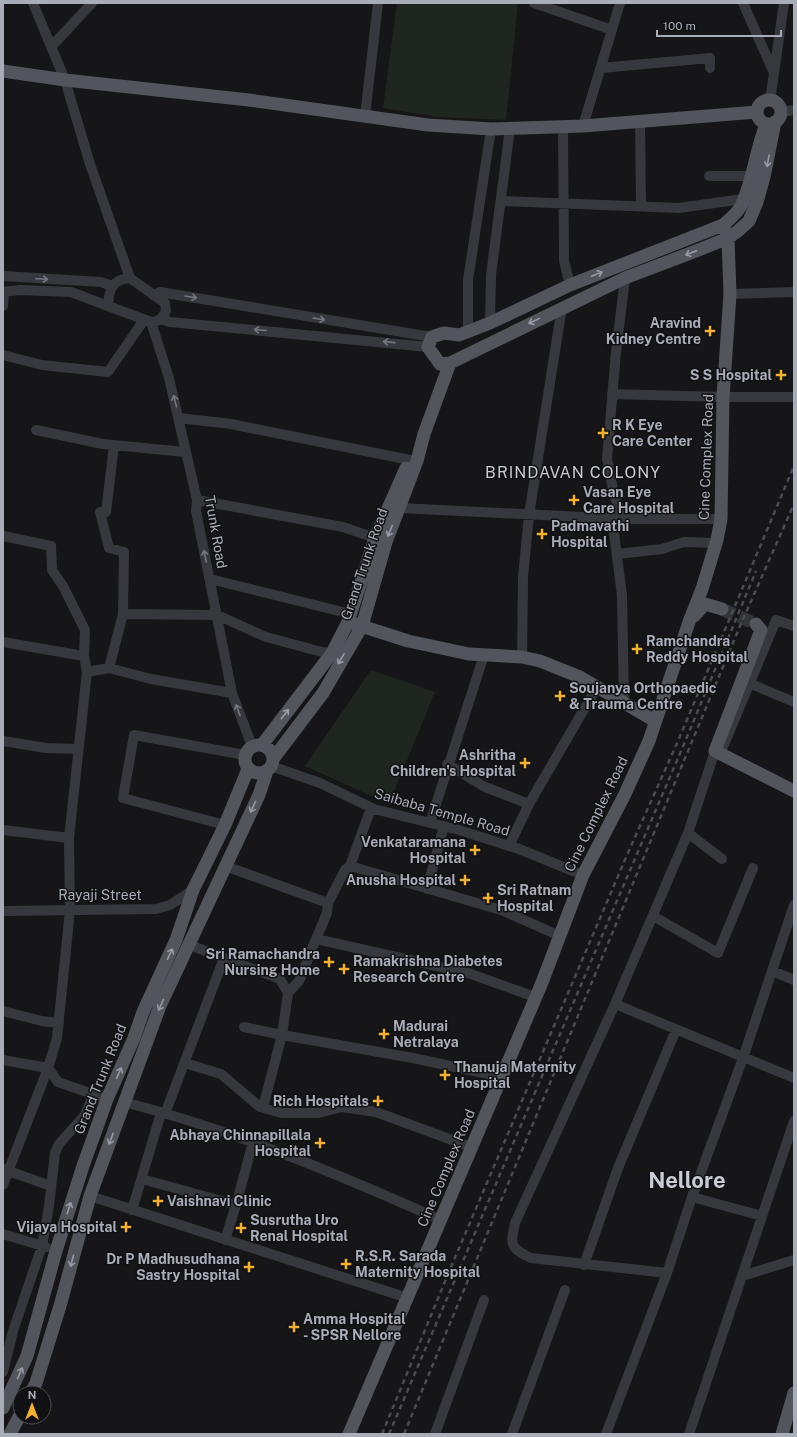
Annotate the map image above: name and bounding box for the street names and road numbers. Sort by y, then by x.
street label: Cine Complex Road [696,394,716,520]
street label: Trunk Road [202,494,230,570]
street label: Grand Trunk Road [337,506,391,622]
street label: Cine Complex Road [561,754,631,874]
street label: Saibaba Temple Road [372,785,512,839]
street label: Rayaji Street [58,887,142,903]
street label: Grand Trunk Road [71,1022,129,1136]
street label: Cine Complex Road [414,1107,478,1229]

